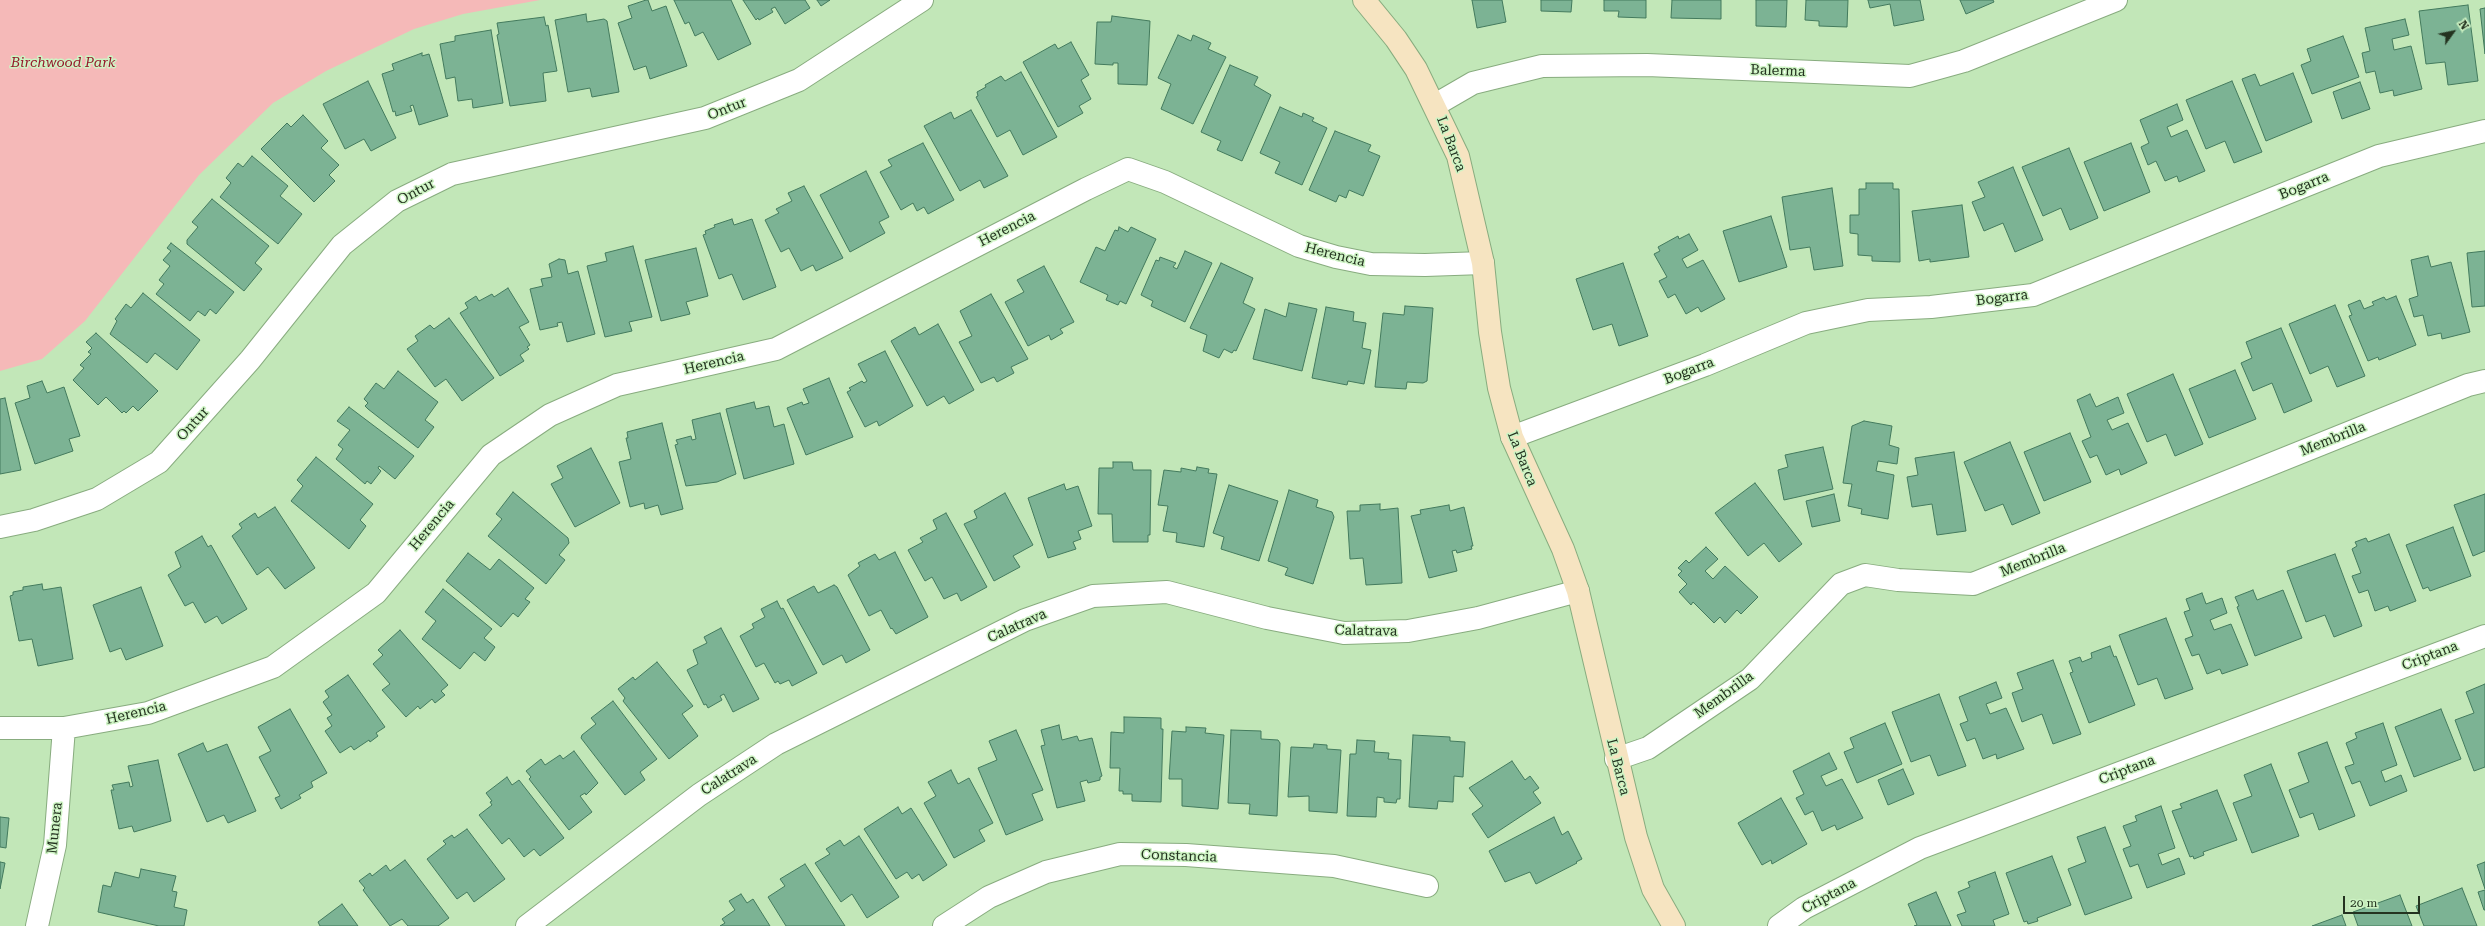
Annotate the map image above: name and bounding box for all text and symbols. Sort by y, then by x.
north arrow [2433,12,2473,52]
text: N [2456,18,2471,32]
park label: Birchwood Park [11,55,115,71]
street label: Balerma [1750,62,1806,80]
street label: Ontur [705,94,749,124]
street label: La Barca [1433,114,1469,174]
street label: Bogarra [2277,168,2331,204]
street label: Ontur [394,175,438,209]
street label: Herencia [976,208,1038,250]
street label: Herencia [1303,239,1367,271]
street label: Bogarra [1975,286,2029,310]
street label: Herencia [682,348,746,378]
street label: Bogarra [1662,354,1716,388]
street label: Ontur [173,404,213,444]
street label: Membrilla [2298,418,2368,460]
street label: La Barca [1503,429,1541,489]
street label: Herencia [406,496,458,554]
street label: Membrilla [1998,539,2068,581]
street label: Calatrava [985,606,1049,646]
street label: Calatrava [1334,622,1398,640]
street label: Criptana [2400,638,2460,674]
street label: Membrilla [1691,668,1757,722]
street label: Herencia [104,698,168,728]
street label: La Barca [1603,737,1633,797]
street label: Calatrava [698,751,760,799]
street label: Criptana [2097,752,2157,788]
street label: Munera [44,801,66,855]
street label: Constancia [1141,846,1217,866]
street label: Criptana [1799,875,1859,917]
scale bar [2345,888,2422,914]
text: 20 m [2350,896,2377,910]

